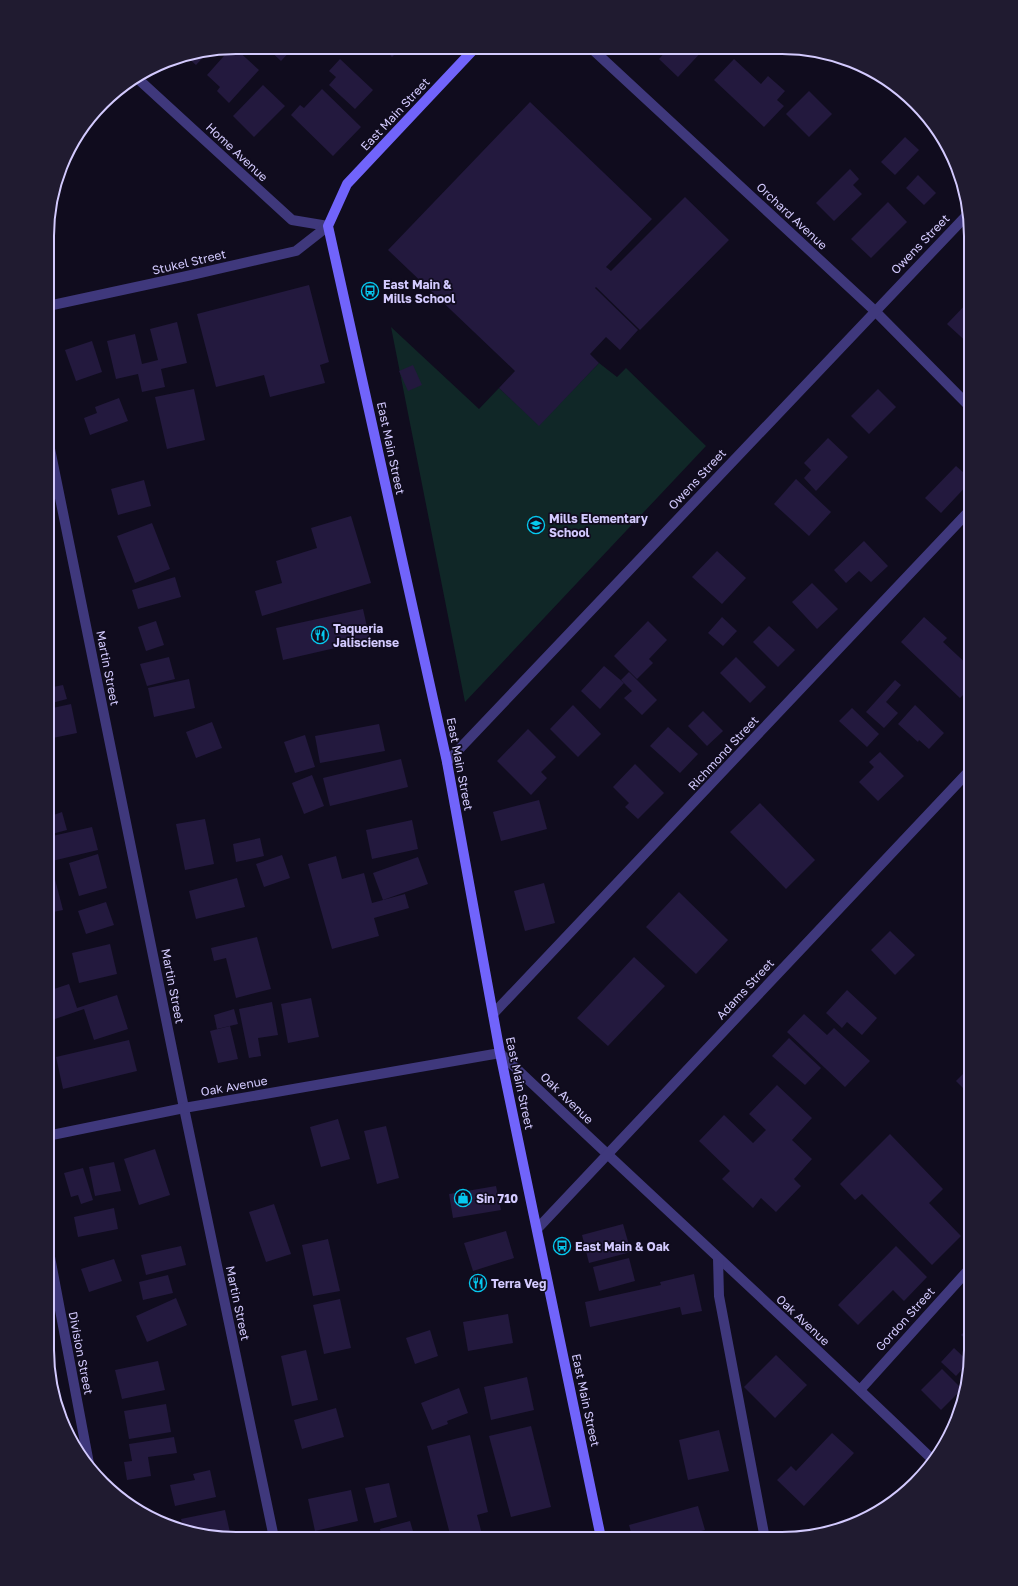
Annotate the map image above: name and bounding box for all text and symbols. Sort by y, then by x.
street label: East Main Street [357,74,433,154]
street label: Home Avenue [203,119,271,185]
street label: Orchard Avenue [753,179,831,253]
street label: Owens Street [888,211,953,277]
street label: Stukel Street [151,246,228,278]
place label: East Main & Mills School [383,277,455,306]
bus stop icon: East Main & Mills School [360,281,380,301]
street label: East Main Street [374,400,408,496]
street label: Owens Street [665,445,729,513]
place label: Mills Elementary School [549,511,649,540]
school or university icon: Mills Elementary School [526,515,546,535]
place label: Taqueria Jalisciense [333,621,399,650]
restaurant icon: Taqueria Jalisciense [310,625,330,645]
street label: Martin Street [93,629,123,707]
street label: Richmond Street [685,712,761,793]
street label: East Main Street [444,716,476,812]
street label: Martin Street [158,947,188,1025]
street label: Adams Street [713,955,777,1022]
street label: East Main Street [503,1035,537,1131]
street label: Oak Avenue [537,1069,597,1127]
street label: Oak Avenue [199,1073,269,1099]
shop icon: Sin 710 [453,1188,473,1208]
place label: Sin 710 [476,1191,518,1206]
bus stop icon: East Main & Oak [552,1236,572,1256]
place label: East Main & Oak [575,1239,670,1254]
street label: Martin Street [223,1264,253,1342]
restaurant icon: Terra Veg [468,1273,488,1293]
place label: Terra Veg [491,1276,546,1291]
street label: Gordon Street [872,1284,938,1354]
street label: Oak Avenue [773,1291,833,1349]
street label: Division Street [66,1310,96,1396]
street label: East Main Street [569,1352,603,1448]

